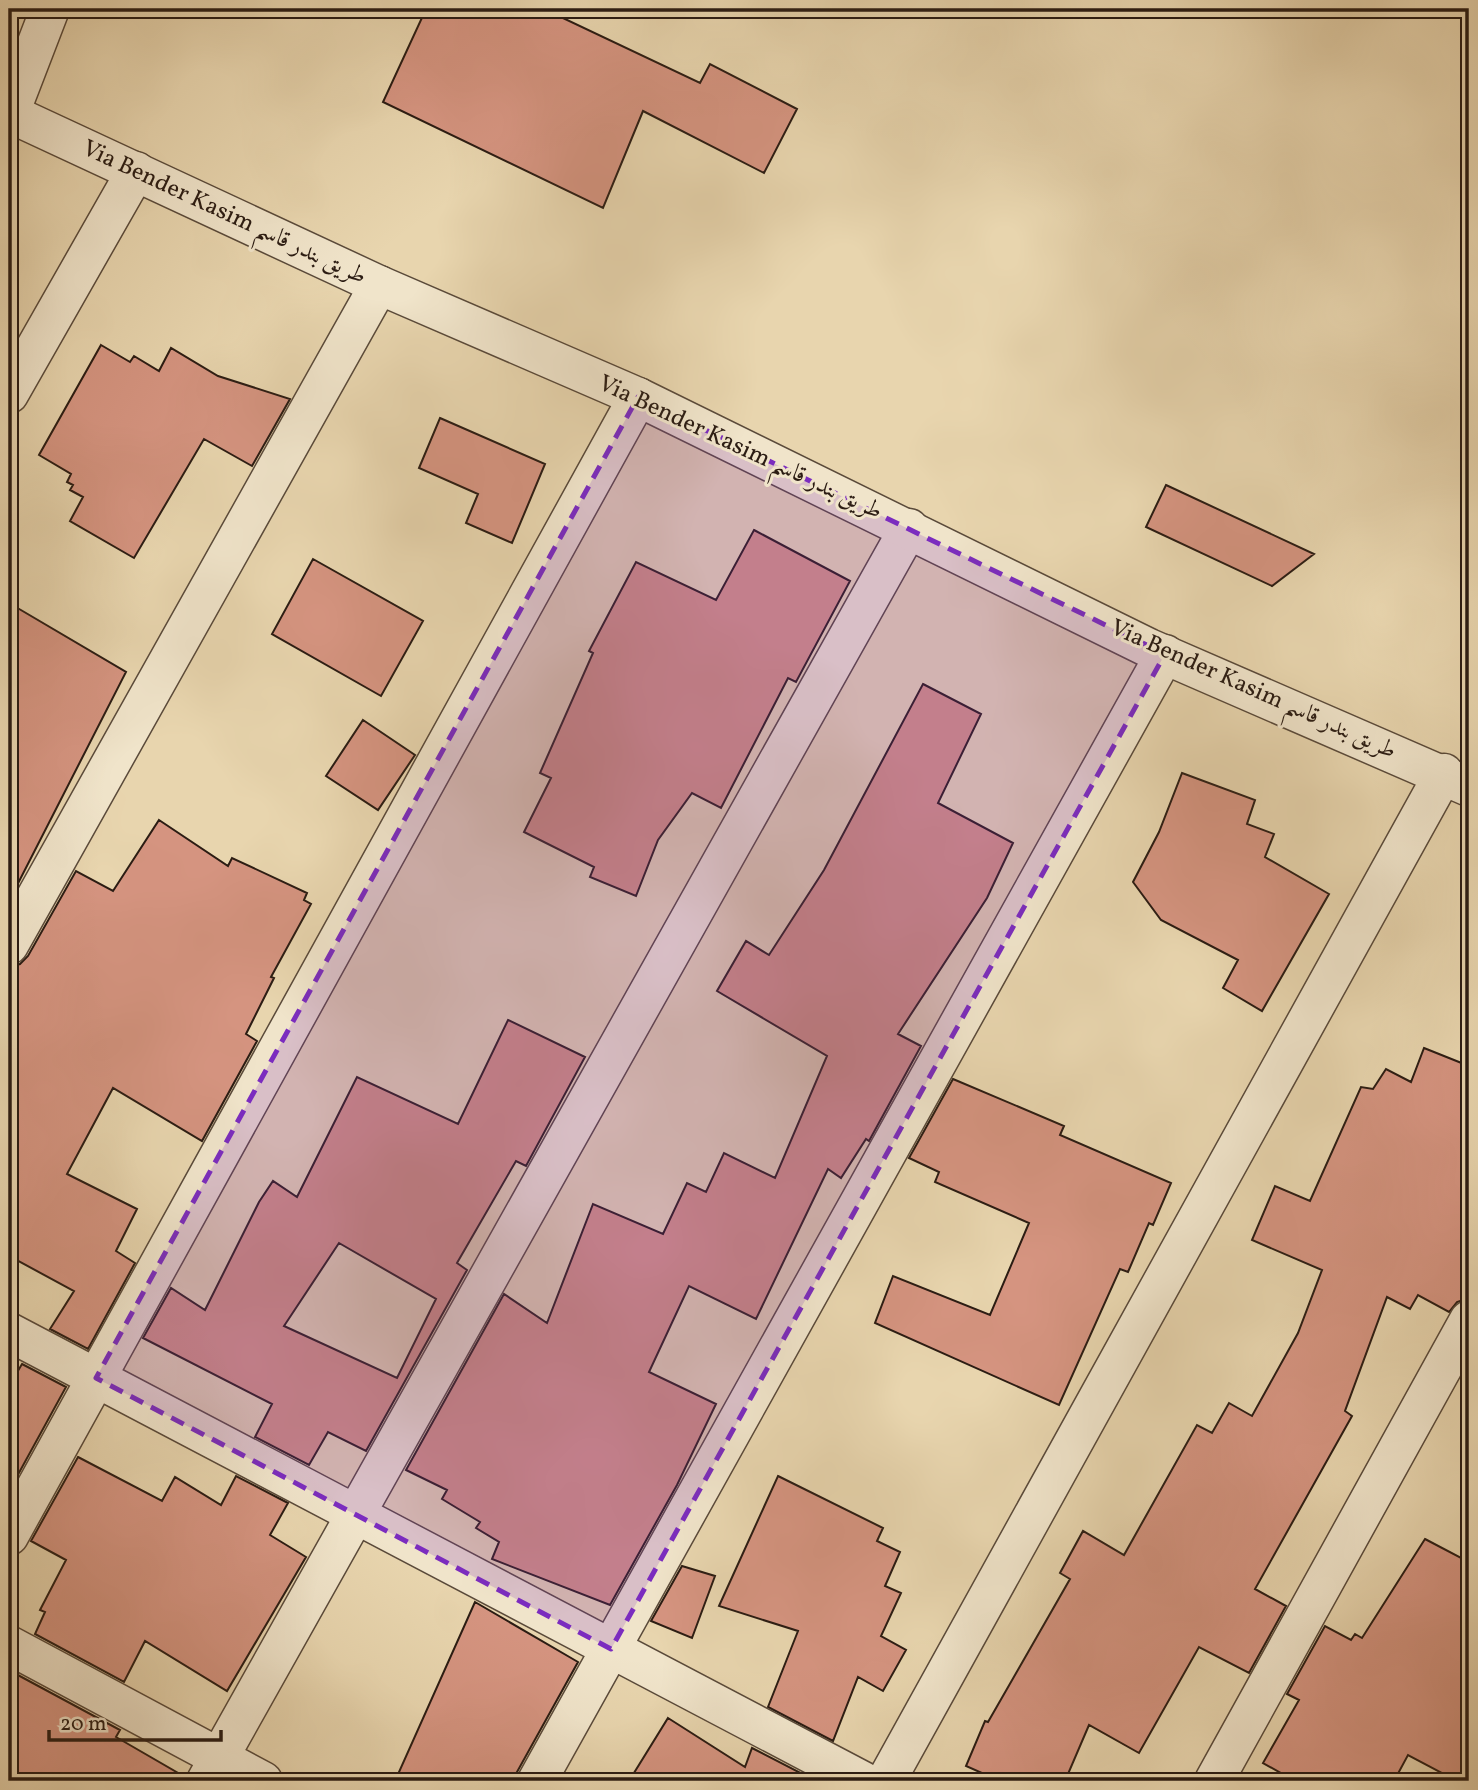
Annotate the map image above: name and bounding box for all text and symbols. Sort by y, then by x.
street label: Via Bender Kasim طريق بندر قاسم [74,132,372,298]
street label: Via Bender Kasim طريق بندر قاسم [590,367,888,533]
street label: Via Bender Kasim طريق بندر قاسم [1102,611,1402,773]
scale bar [49,1699,220,1743]
text: 20 m [60,1710,106,1739]

